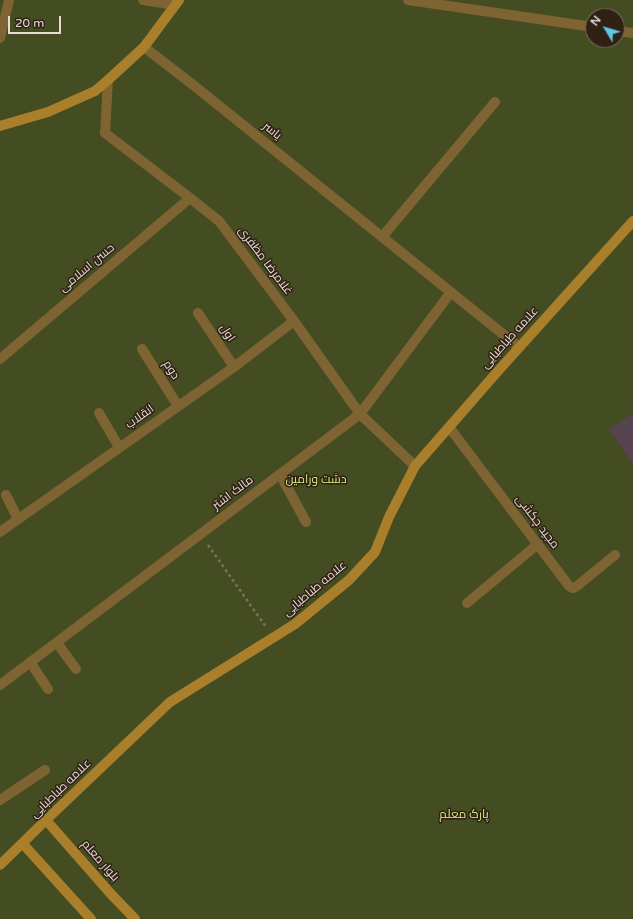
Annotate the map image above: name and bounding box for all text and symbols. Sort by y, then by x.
scale bar [10,8,63,34]
north arrow [585,8,625,48]
text: N [588,13,604,28]
text: 20 m [15,16,44,30]
street label: یاسر [260,119,284,143]
street label: غلامرضا مظفری [235,224,295,298]
street label: حسن اسلامی [56,241,118,295]
street label: علامه طباطبایی [478,304,542,372]
street label: اول [216,322,238,344]
street label: دوم [160,358,182,382]
street label: انقلاب [123,402,157,432]
street label: مالک اشتر [210,473,256,513]
park label: دشت ورامین [285,473,347,487]
street label: مجید چکشی [512,492,562,552]
street label: علامه طباطبایی [280,558,350,620]
street label: علامه طباطبایی [28,756,94,822]
park label: پارک معلم [439,808,489,822]
street label: بلوار معلم [78,837,122,885]

